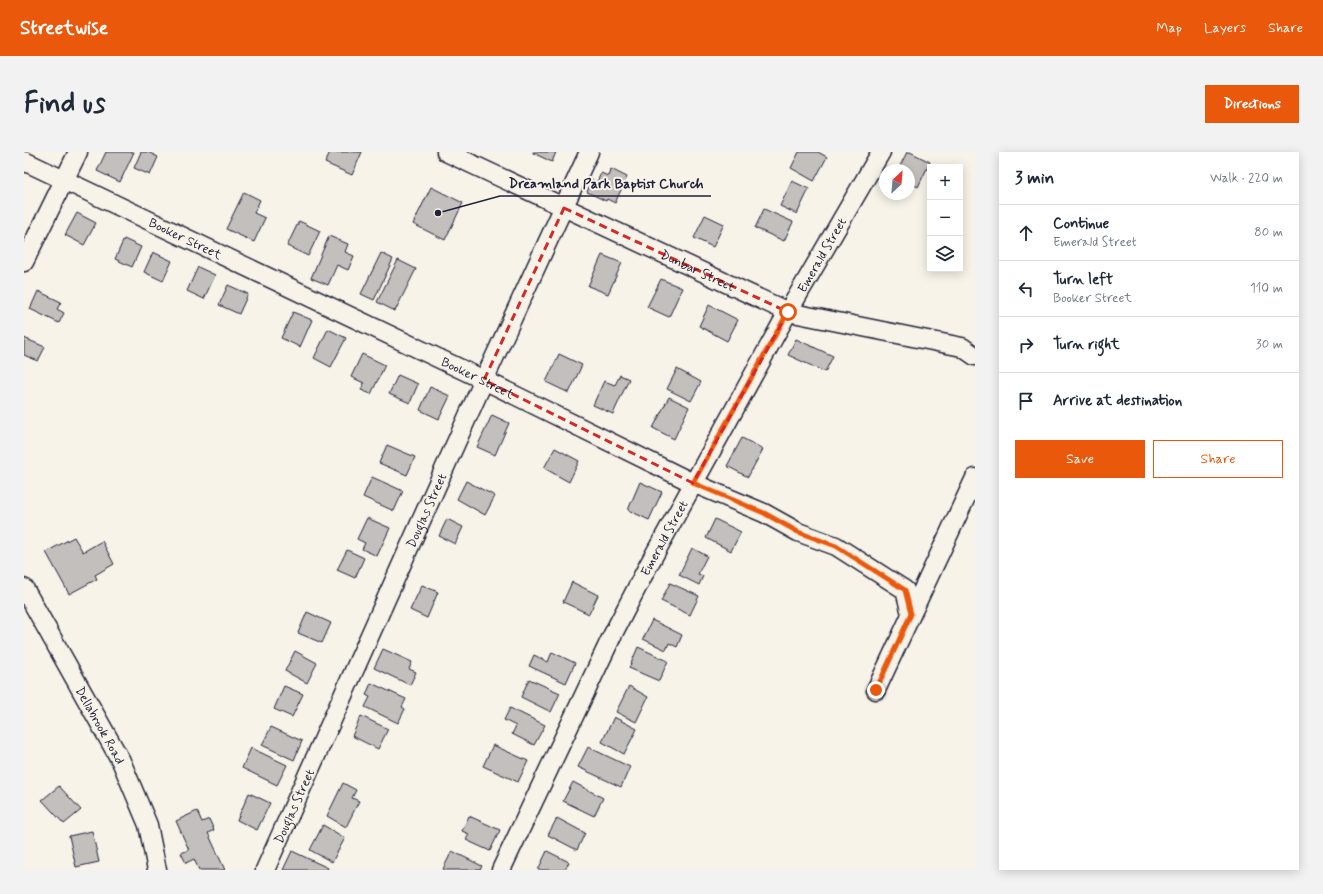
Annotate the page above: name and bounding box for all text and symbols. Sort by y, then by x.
text: Streetwise [20,16,108,41]
text: Map [1156,19,1182,37]
text: Layers [1204,19,1246,37]
text: Share [1268,19,1303,37]
button: Directions [1205,85,1299,123]
text: Find us [24,86,105,123]
north arrow [879,164,915,200]
map controls [927,164,963,272]
button: + [927,164,963,200]
text: 3 min [1015,167,1054,189]
callout: Dreamland Park Baptist Church [500,170,711,196]
text: Walk · 220 m [1210,170,1283,187]
text: Dreamland Park Baptist Church [509,175,704,193]
button: − [927,200,963,236]
text: Continue [1053,214,1109,234]
street label: Booker Street [146,215,225,264]
street label: Emerald Street [794,215,851,296]
icon: ahead [1015,222,1037,244]
text: 80 m [1254,224,1283,241]
text: Emerald Street [1053,234,1137,251]
button: layers [927,236,963,272]
street label: Dunbar Street [657,247,737,296]
text: Turn left [1053,270,1113,290]
icon: left [1015,278,1037,300]
text: 110 m [1250,280,1283,297]
text: Booker Street [1053,290,1132,307]
route start [779,303,797,321]
icon: right [1015,334,1037,356]
text: Turn right [1053,335,1120,355]
text: 30 m [1256,336,1283,353]
street label: Booker Street [438,354,517,404]
icon: arrive [1015,390,1037,412]
text: Arrive at destination [1053,391,1182,411]
button: Save [1015,440,1145,478]
button: Share [1153,440,1283,478]
street label: Douglas Street [403,471,451,551]
street label: Emerald Street [637,498,693,579]
route end [867,681,885,699]
street label: Dellabrook Road [71,684,128,768]
street label: Douglas Street [271,767,319,847]

